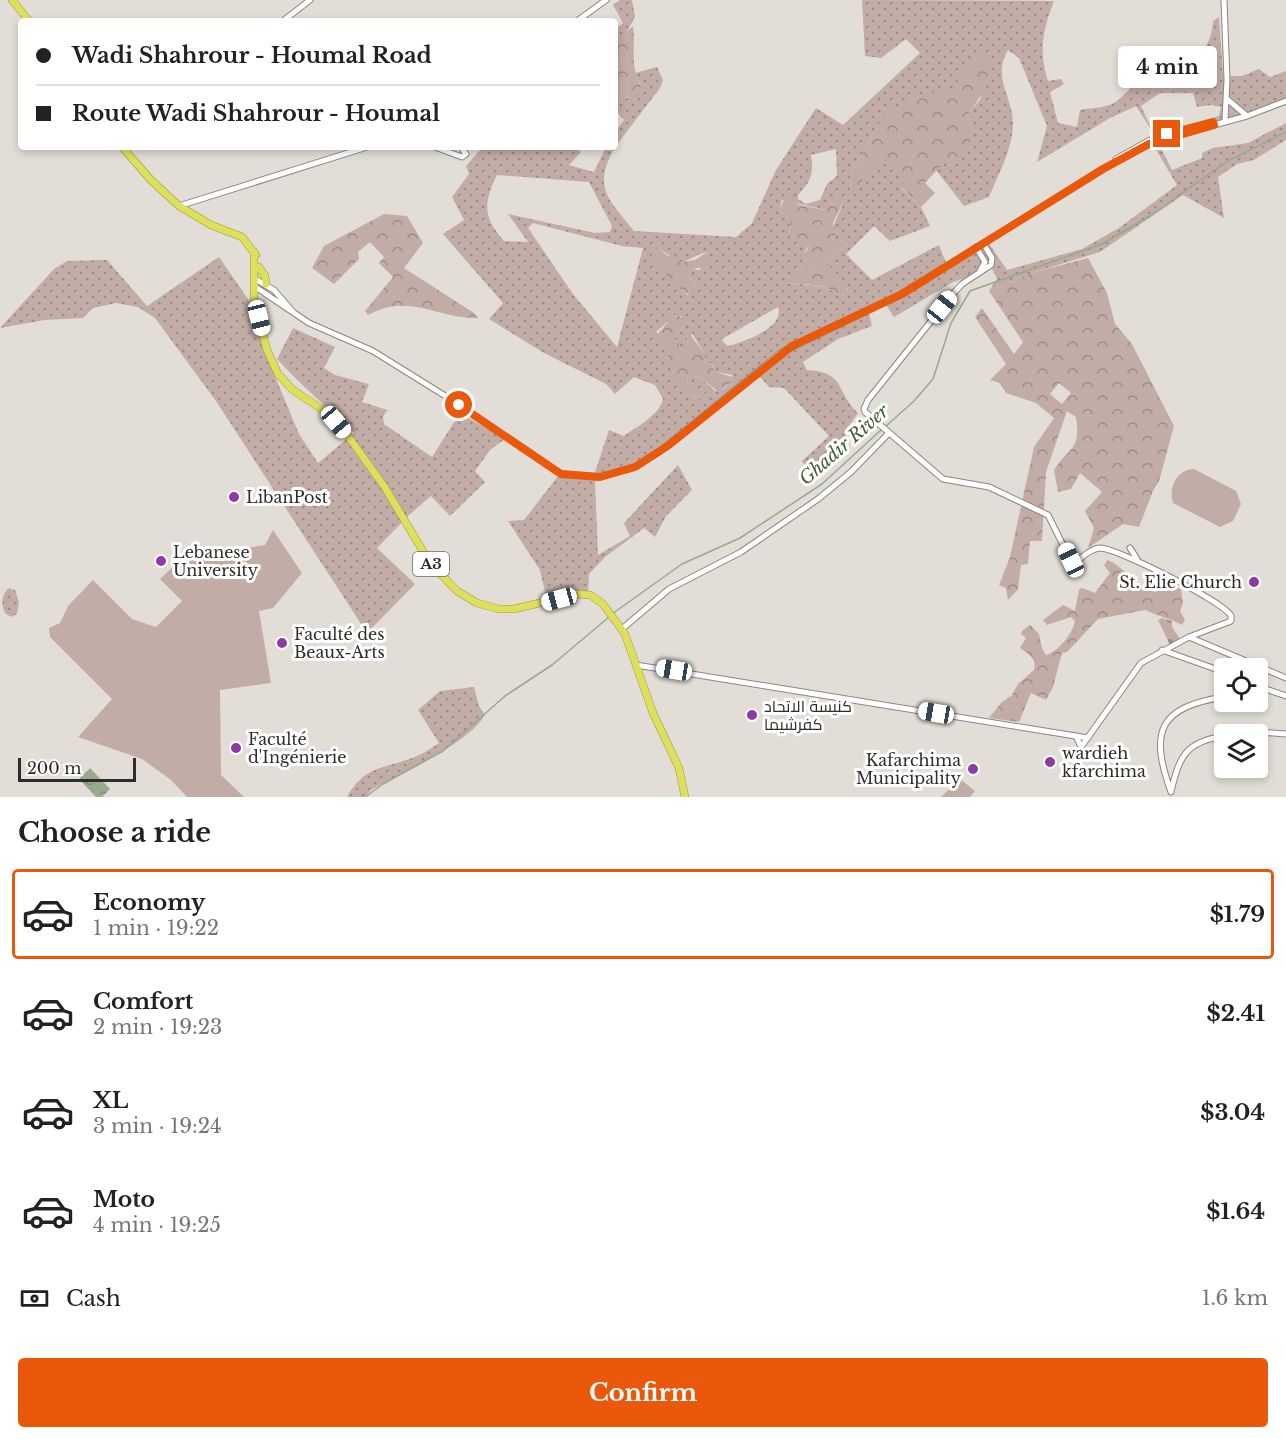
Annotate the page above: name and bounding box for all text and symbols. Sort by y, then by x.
text: Wadi Shahrour - Houmal Road [72,42,432,69]
callout: 4 min [1118,47,1216,89]
text: 4 min [1136,55,1199,79]
text: Route Wadi Shahrour - Houmal [72,100,440,127]
route end [1153,120,1180,147]
car [924,287,960,327]
car [246,298,272,338]
route start [445,391,472,418]
water label: Ghadir River [795,400,894,490]
car [318,402,354,442]
place label: LibanPost [246,487,328,507]
marker: LibanPost [227,490,241,504]
car [1055,540,1087,580]
place label: Lebanese University [173,542,259,580]
road number: A3 [413,552,449,576]
marker: Lebanese University [154,554,168,568]
place label: St. Elie Church [1119,572,1242,592]
marker: St. Elie Church [1247,575,1261,589]
car [539,586,579,612]
place label: Faculté des Beaux-Arts [294,624,385,662]
marker: Faculté des Beaux-Arts [275,636,289,650]
car [655,658,693,682]
map controls [1214,658,1268,778]
button: locate [1214,658,1268,712]
place label: كنيسة الاتحاد كفرشيما [764,696,852,734]
car [917,701,955,725]
marker: كنيسة الاتحاد كفرشيما [745,708,759,722]
button: layers [1214,724,1268,778]
place label: Faculté d'Ingénierie [248,729,346,767]
marker: Faculté d'Ingénierie [229,741,243,755]
place label: wardieh kfarchima [1062,743,1146,781]
place label: Kafarchima Municipality [856,750,962,788]
scale bar [18,755,136,782]
marker: wardieh kfarchima [1043,755,1057,769]
text: 200 m [27,758,81,778]
marker: Kafarchima Municipality [966,762,980,776]
text: Choose a ride [18,816,211,849]
icon: car [21,887,75,941]
text: Economy [93,889,205,916]
text: $1.79 [1210,901,1265,928]
text: 1 min · 19:22 [93,916,219,940]
icon: car [21,986,75,1040]
text: Comfort [93,988,193,1015]
text: $2.41 [1207,1000,1265,1027]
text: 2 min · 19:23 [93,1015,222,1039]
icon: car [21,1085,75,1139]
text: XL [93,1087,128,1114]
text: $3.04 [1200,1099,1265,1126]
text: 3 min · 19:24 [93,1114,222,1138]
icon: car [21,1184,75,1238]
text: Moto [93,1186,155,1213]
text: $1.64 [1206,1198,1265,1225]
text: 4 min · 19:25 [93,1213,221,1237]
icon: cash [18,1282,51,1315]
text: Cash [66,1285,121,1312]
text: 1.6 km [1202,1286,1268,1310]
button: Confirm [18,1358,1268,1427]

